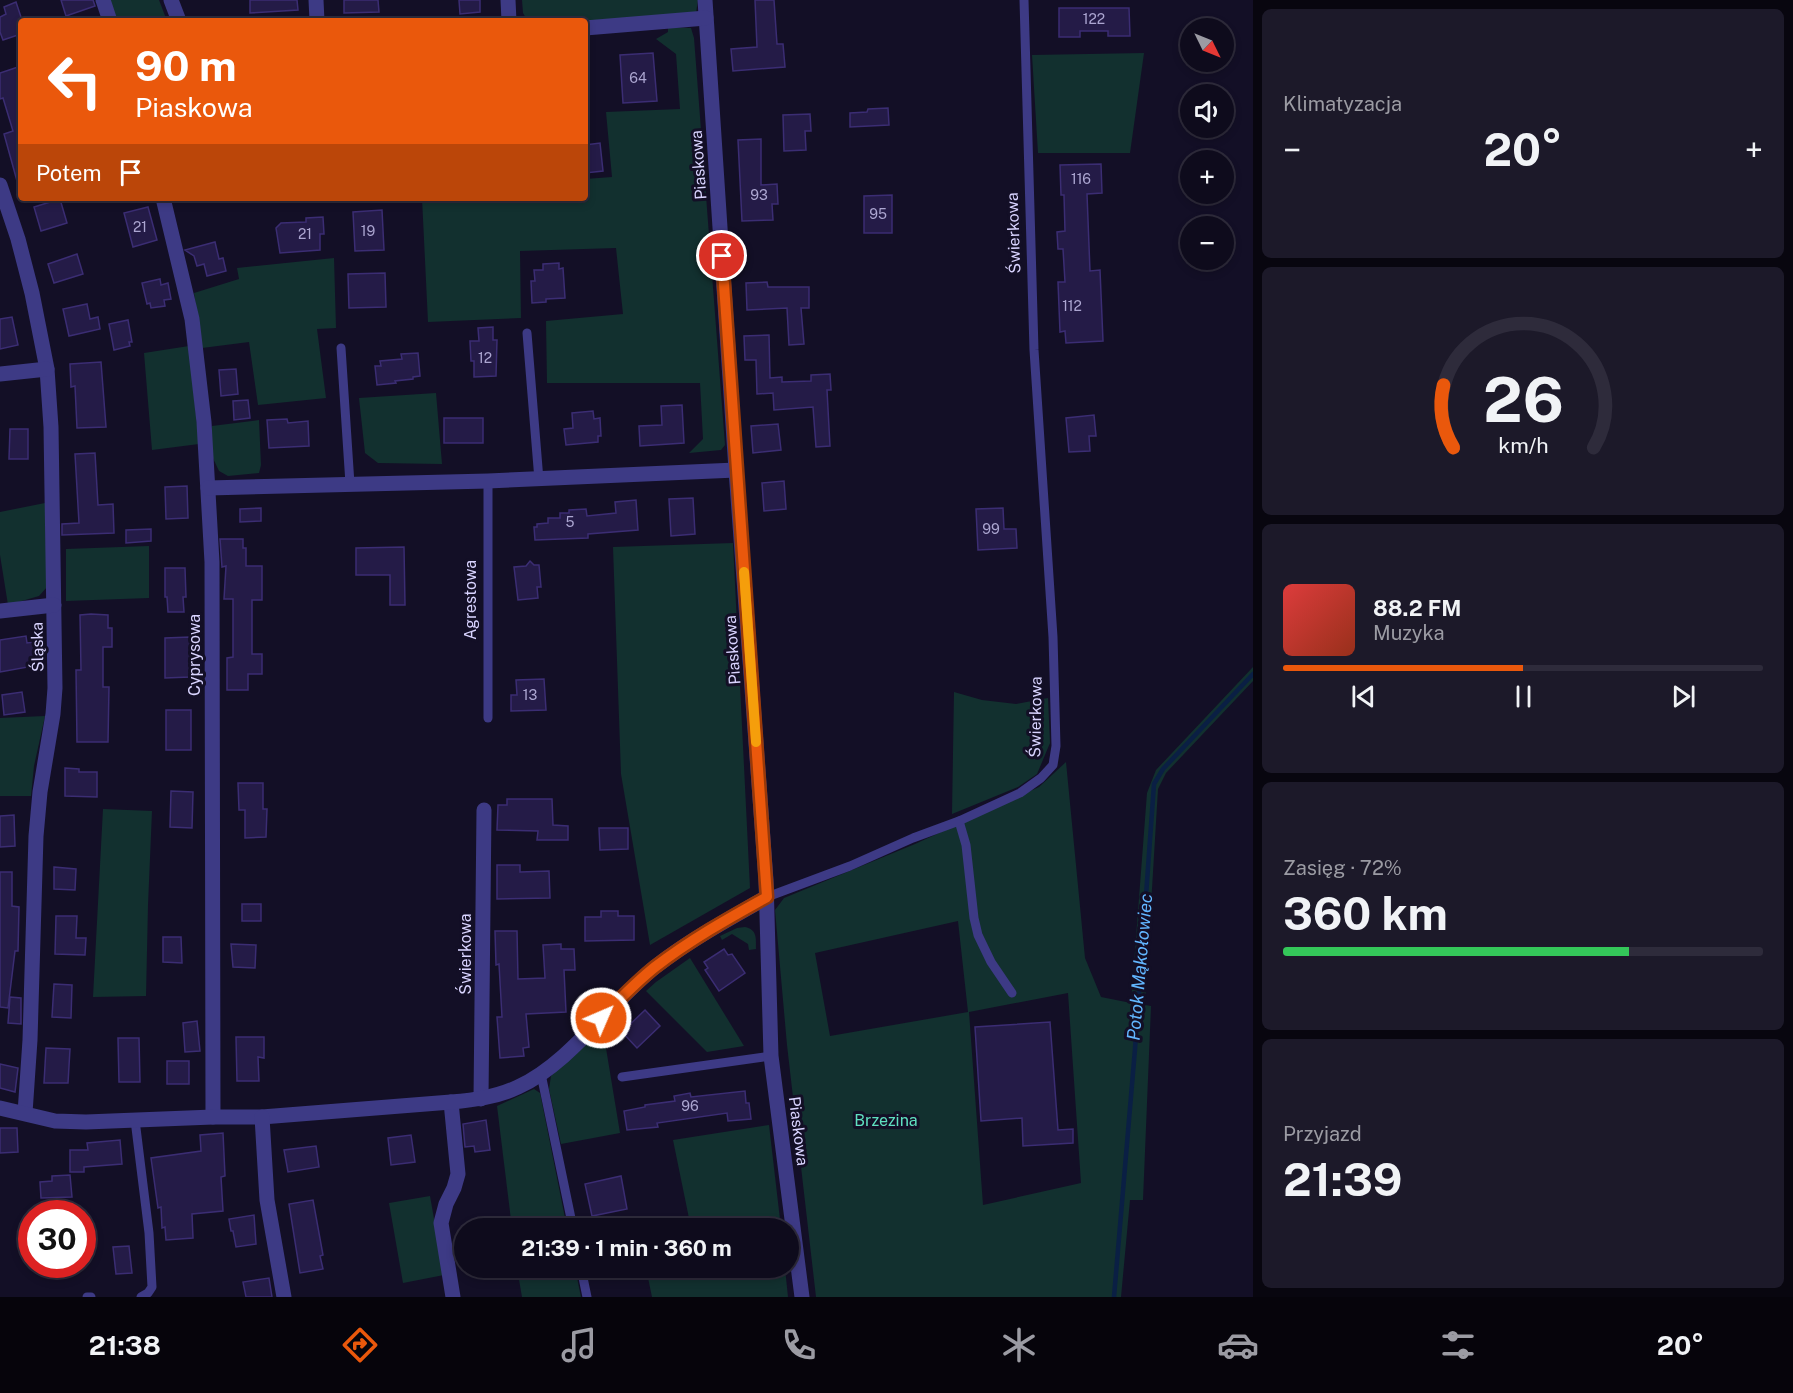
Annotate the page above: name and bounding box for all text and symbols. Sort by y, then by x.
house number: 122 [1083,11,1105,27]
north arrow [1180,18,1234,72]
map controls [1180,18,1234,270]
text: 90 m [135,41,237,90]
icon: left [36,42,114,120]
house number: 64 [629,70,647,86]
button: sound [1180,84,1234,138]
text: Piaskowa [135,91,253,123]
text: Klimatyzacja [1283,92,1402,116]
text: 20° [1484,123,1562,176]
street label: Piaskowa [687,130,710,200]
text: − [1283,131,1301,169]
text: + [1745,131,1763,169]
button: + [1180,150,1234,204]
icon: arrive [114,156,147,189]
text: Potem [36,160,102,186]
house number: 116 [1071,171,1091,187]
house number: 93 [750,187,768,203]
street label: Świerkowa [1002,192,1024,274]
house number: 95 [869,206,887,222]
button: − [1180,216,1234,270]
house number: 21 [133,219,147,235]
house number: 19 [361,223,375,239]
house number: 21 [298,226,312,242]
pin [696,230,747,281]
icon: arrive [705,239,738,272]
house number: 112 [1062,298,1082,314]
house number: 12 [478,350,492,366]
text: 26 [1483,363,1563,436]
text: km/h [1498,433,1548,458]
house number: 5 [566,514,575,530]
house number: 99 [982,521,1000,537]
street label: Agrestowa [461,560,480,640]
text: 88.2 FM [1373,595,1461,621]
street label: Cyprysowa [185,614,204,696]
street label: Piaskowa [721,615,744,685]
text: Muzyka [1373,621,1445,645]
street label: Śląska [27,622,47,672]
street label: Świerkowa [1024,676,1046,758]
icon: previous [1347,680,1380,713]
icon: pause [1507,680,1540,713]
icon: next [1667,680,1700,713]
house number: 13 [523,687,537,703]
text: Zasięg · 72% [1283,856,1402,880]
text: 360 km [1283,887,1448,940]
water label: Potok Mąkołowiec [1123,893,1156,1041]
street label: Świerkowa [455,913,475,995]
position arrow [569,986,633,1050]
street label: Piaskowa [785,1095,812,1167]
house number: 96 [681,1098,699,1114]
park label: Brzezina [854,1111,918,1130]
text: Przyjazd [1283,1122,1362,1146]
text: 21:39 [1283,1153,1402,1206]
speed limit sign: 30 [18,1200,96,1278]
text: 21:39 · 1 min · 360 m [521,1235,732,1261]
icon: directions [339,1324,381,1366]
icon: music [558,1324,600,1366]
icon: phone [778,1324,820,1366]
icon: climate [998,1324,1040,1366]
icon: car [1217,1324,1259,1366]
icon: filters [1437,1324,1479,1366]
text: 21:38 [89,1329,161,1361]
text: 20° [1657,1329,1704,1361]

